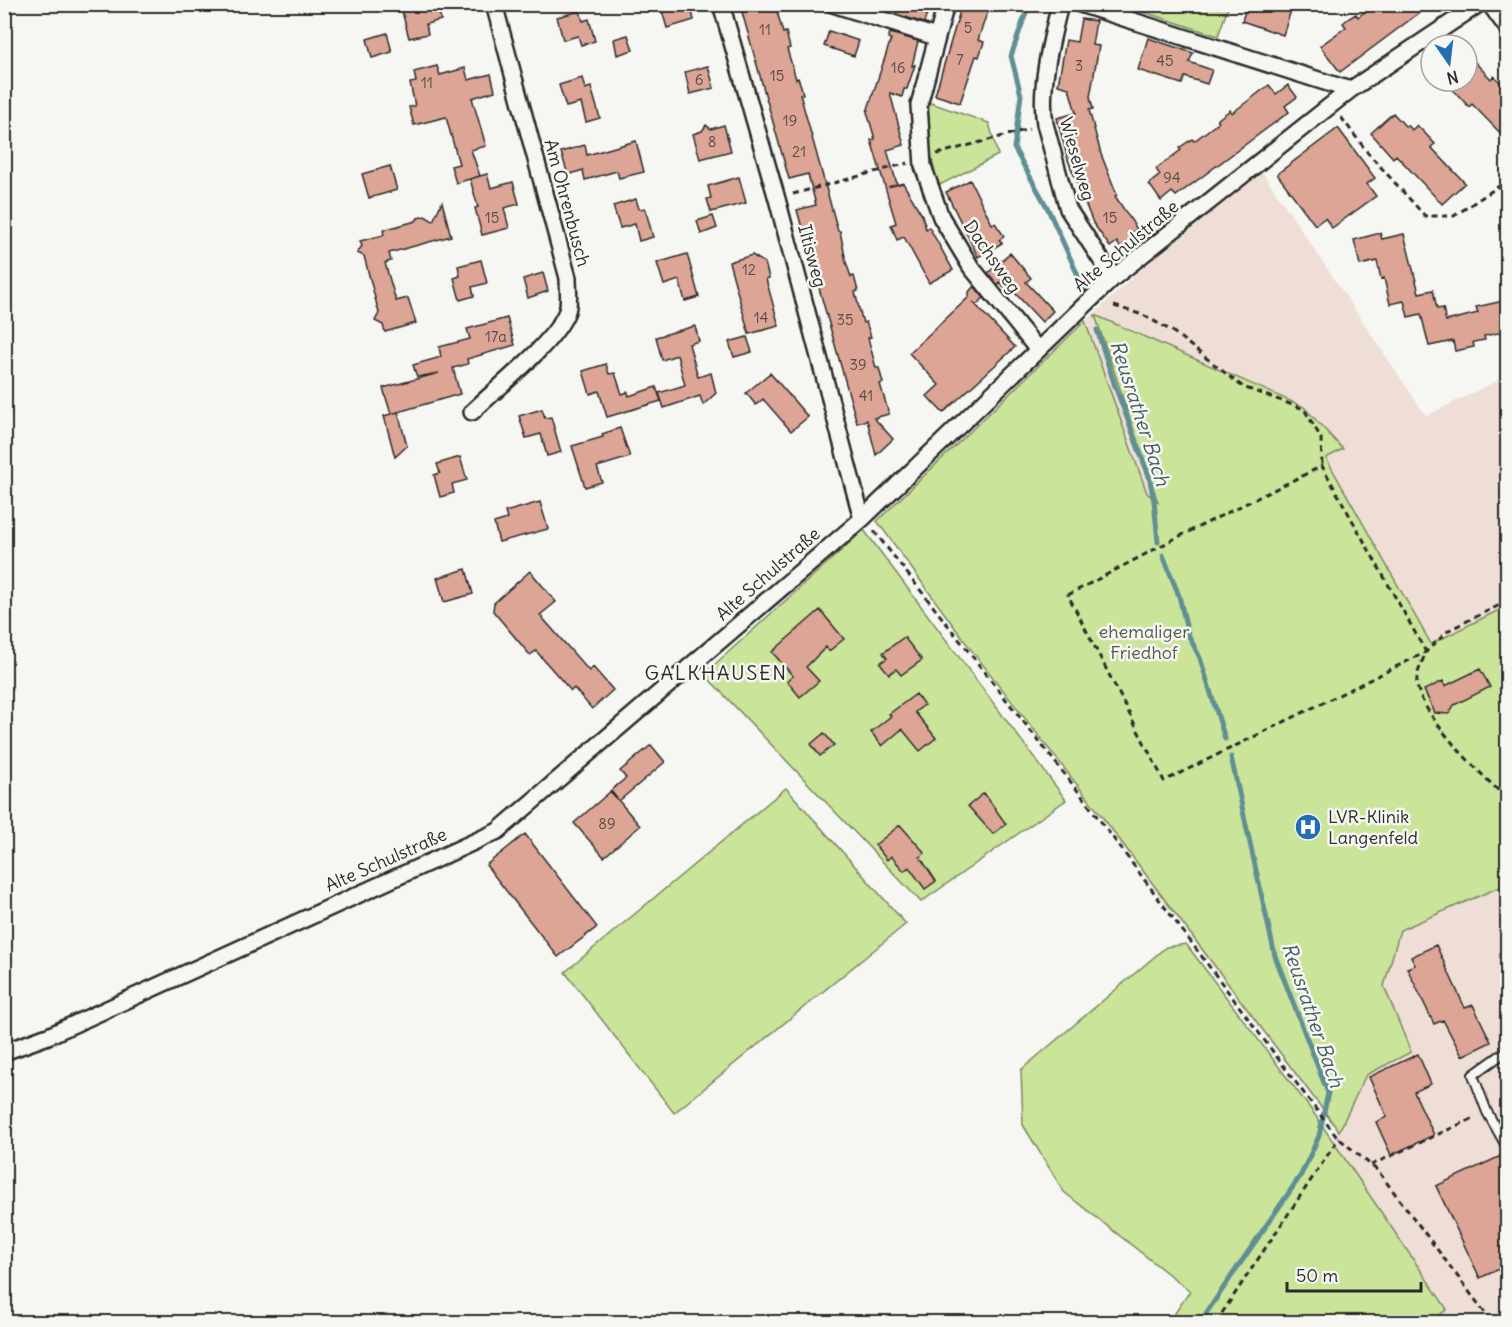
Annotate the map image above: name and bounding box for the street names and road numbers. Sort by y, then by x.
street label: Wieselweg [1055,114,1100,203]
street label: Am Ohrenbusch [539,137,596,269]
street label: Alte Schulstraße [1068,195,1183,296]
street label: Dachsweg [959,215,1026,298]
street label: Iltisweg [793,222,832,290]
street label: Alte Schulstraße [711,522,825,625]
street label: Alte Schulstraße [321,822,450,897]

